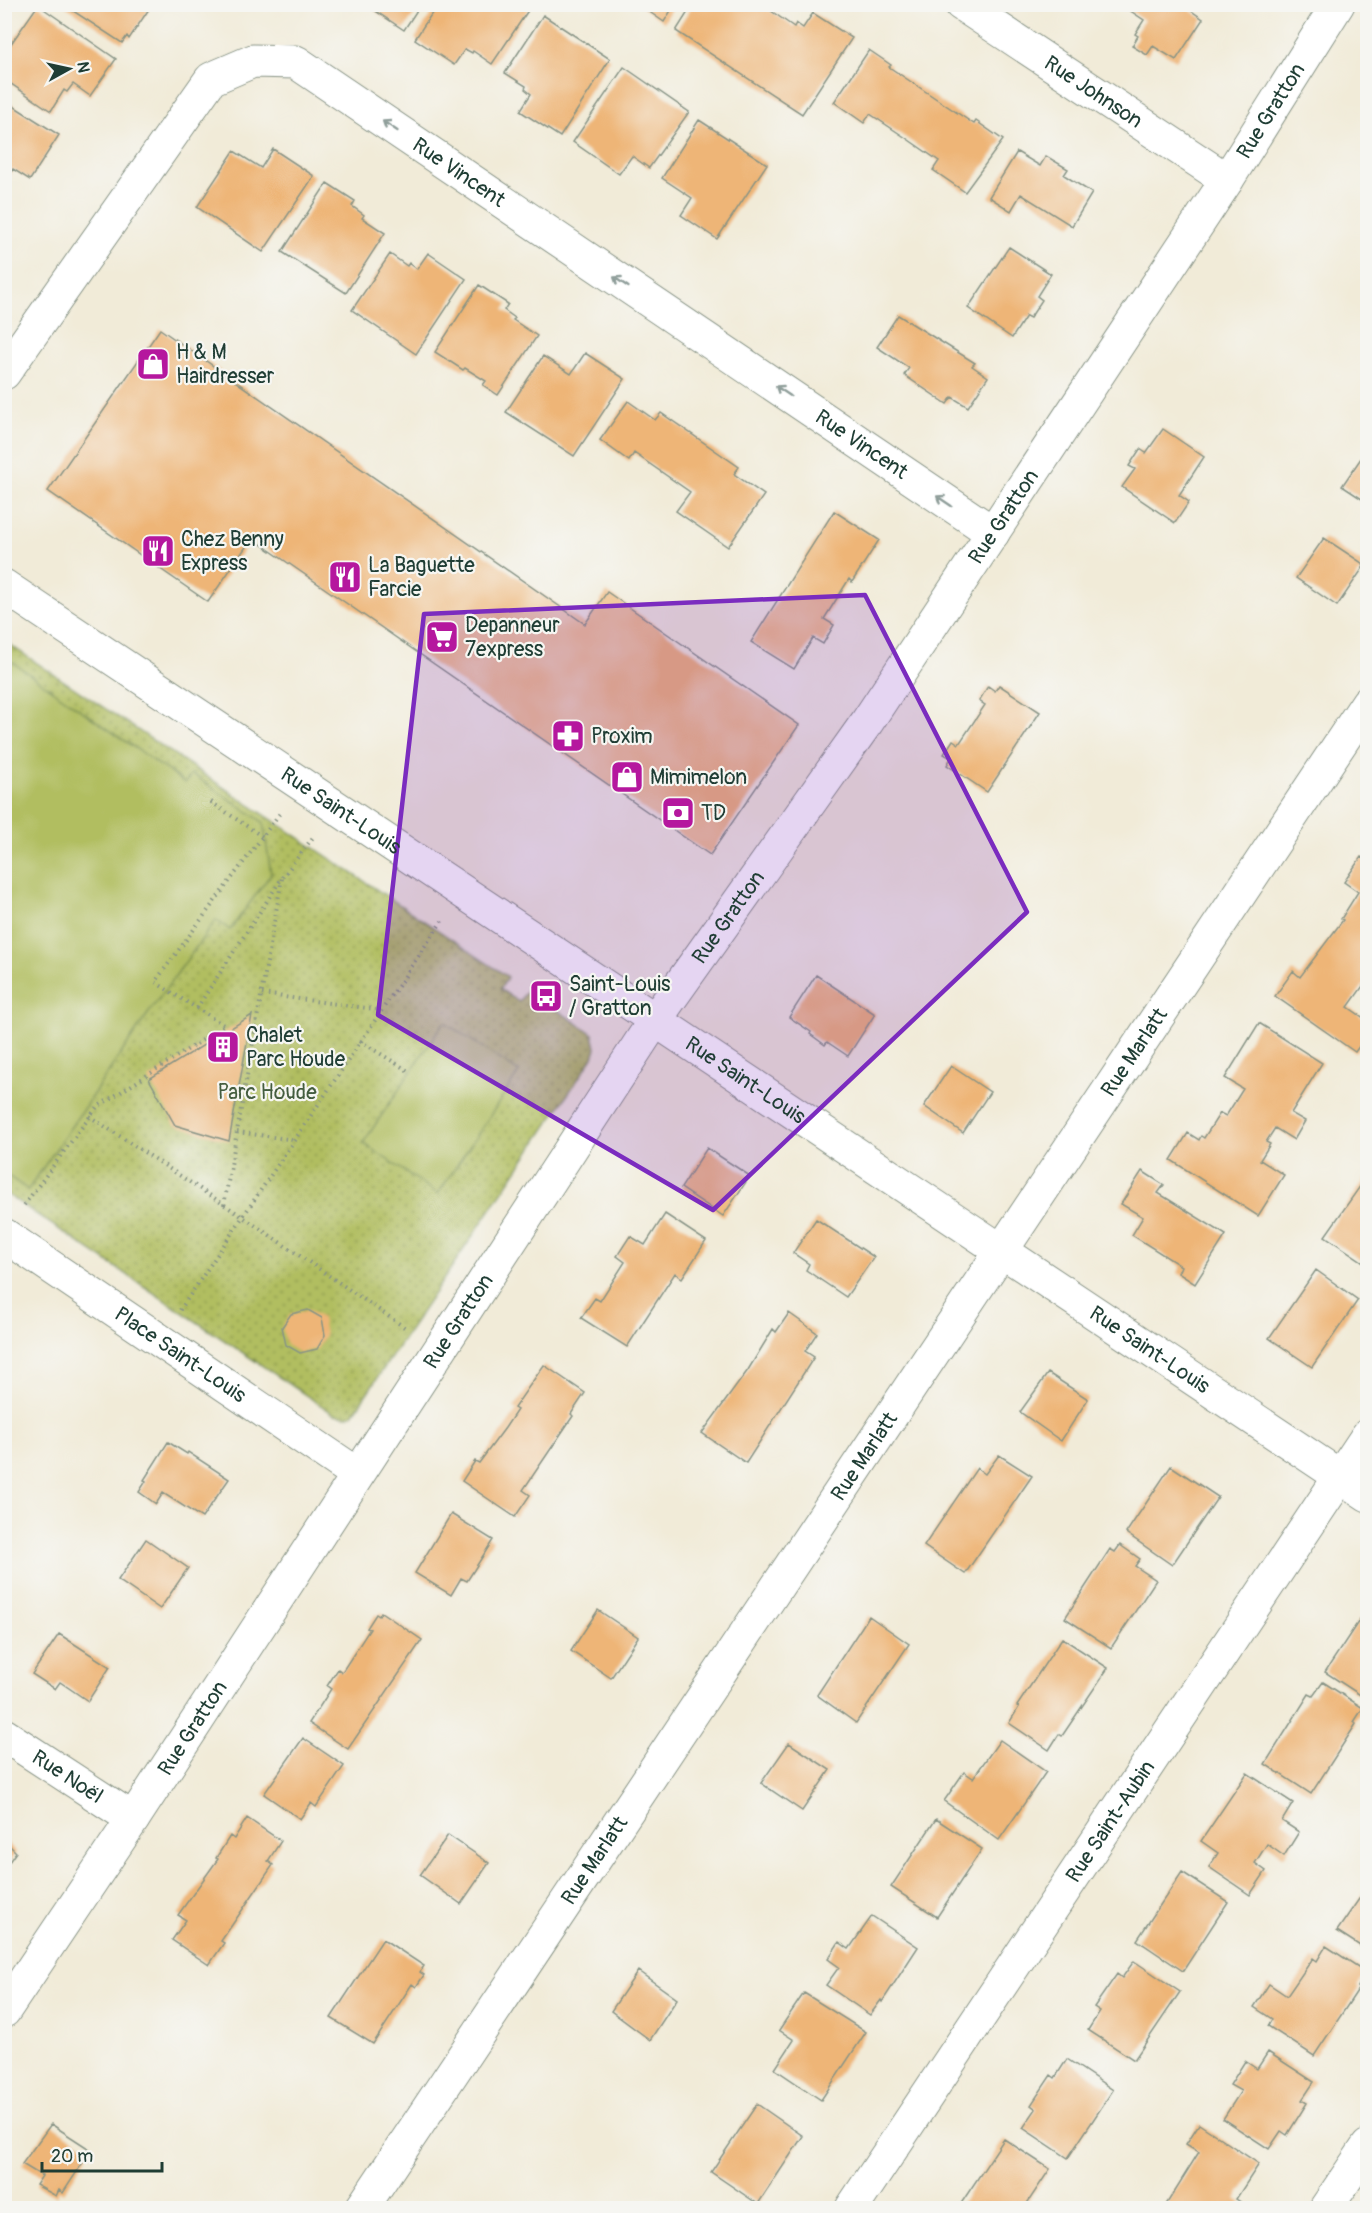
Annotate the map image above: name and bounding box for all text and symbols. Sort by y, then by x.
north arrow [39,39,99,99]
street label: Rue Johnson [1039,50,1148,135]
street label: Rue Gratton [1231,58,1311,164]
text: N [72,60,94,74]
one-way arrow [382,120,399,132]
street label: Rue Vincent [407,132,511,214]
one-way arrow [614,276,630,288]
place label: H & M Hairdresser [176,339,275,390]
shop icon: H & M Hairdresser [135,346,171,382]
one-way arrow [775,385,792,397]
street label: Rue Vincent [810,404,914,486]
street label: Rue Gratton [963,464,1045,569]
one-way arrow [937,495,953,507]
place label: Chez Benny Express [181,526,284,577]
restaurant icon: Chez Benny Express [140,533,176,569]
place label: La Baguette Farcie [368,552,475,603]
restaurant icon: La Baguette Farcie [327,559,363,595]
place label: Depanneur 7express [465,612,560,663]
supermarket icon: Depanneur 7express [424,619,460,655]
pharmacy icon: Proxim [550,718,586,754]
place label: Proxim [591,723,653,750]
shop icon: Mimimelon [609,759,645,795]
street label: Rue Saint-Louis [275,761,407,861]
place label: Mimimelon [650,764,747,791]
bank icon: TD [660,795,696,831]
place label: TD [701,800,726,827]
street label: Rue Gratton [686,865,771,969]
place label: Saint-Louis / Gratton [569,971,671,1022]
bus stop icon: Saint-Louis / Gratton [528,978,564,1014]
street label: Rue Marlatt [1095,1002,1174,1102]
place label: Chalet Parc Houde [246,1022,346,1073]
building icon: Chalet Parc Houde [205,1029,241,1065]
street label: Rue Saint-Louis [680,1031,811,1131]
park label: Parc Houde [217,1079,317,1106]
street label: Rue Gratton [418,1269,500,1374]
street label: Rue Saint-Louis [1084,1300,1215,1400]
street label: Place Saint-Louis [109,1301,252,1409]
street label: Rue Marlatt [825,1407,904,1506]
street label: Rue Gratton [152,1676,234,1781]
street label: Rue Noël [27,1744,108,1810]
street label: Rue Saint-Aubin [1060,1755,1161,1888]
street label: Rue Marlatt [555,1811,634,1910]
scale bar [42,2135,162,2173]
text: 20 m [51,2145,93,2168]

